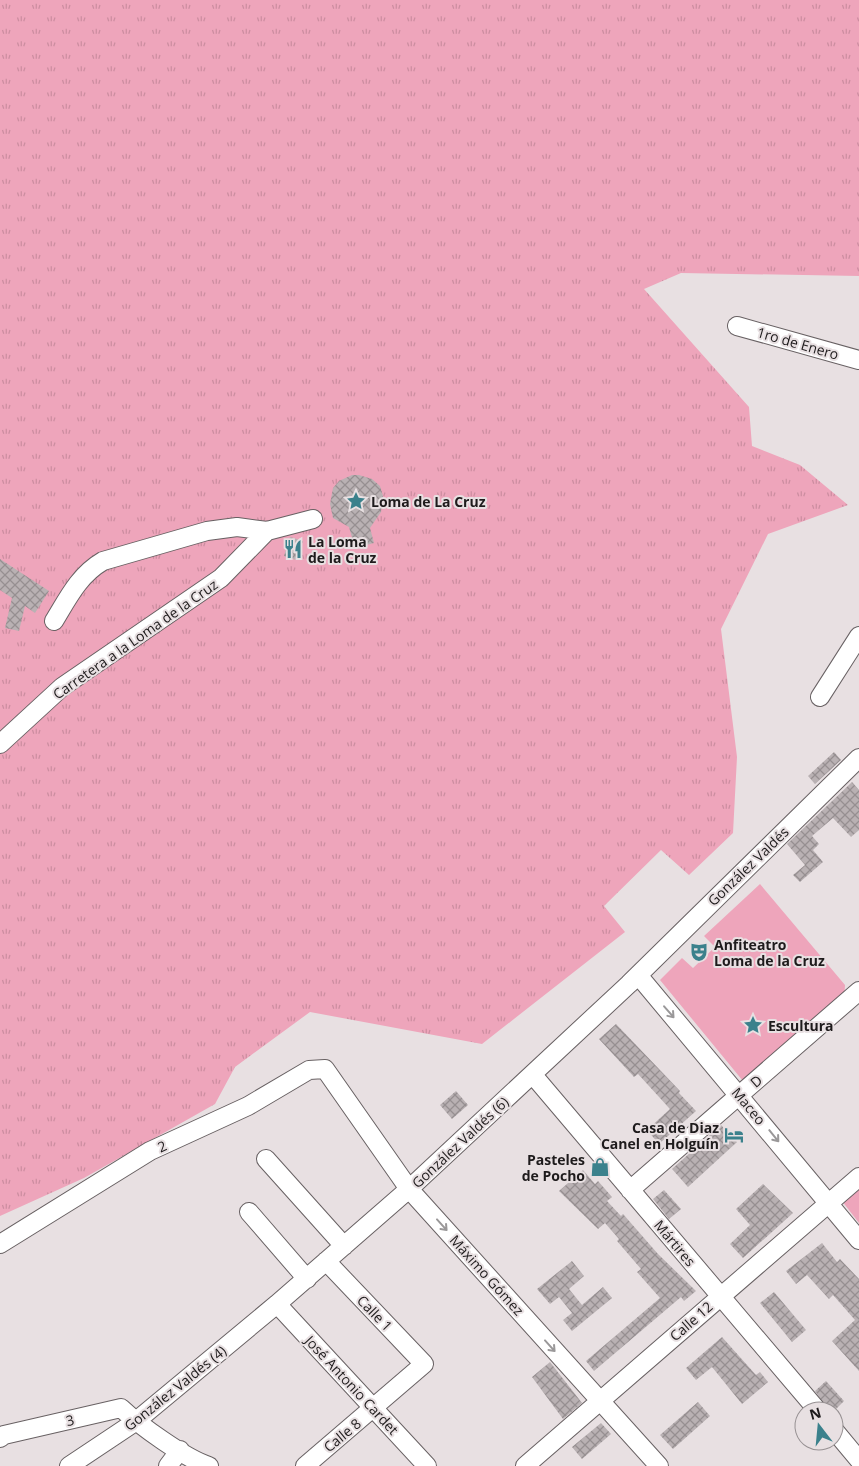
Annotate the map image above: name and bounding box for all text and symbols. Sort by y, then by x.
street label: 1ro de Enero [755,322,841,364]
place icon: Loma de La Cruz [345,490,367,512]
place label: Loma de La Cruz [371,492,486,511]
place label: La Loma de la Cruz [308,532,377,567]
restaurant icon: La Loma de la Cruz [282,538,304,560]
street label: Carretera a la Loma de la Cruz [49,574,222,703]
street label: González Valdés [703,822,793,910]
place label: Anfiteatro Loma de la Cruz [714,935,825,970]
theatre icon: Anfiteatro Loma de la Cruz [688,941,710,963]
one-way arrow [664,1005,675,1018]
place icon: Escultura [742,1014,764,1036]
place label: Escultura [768,1016,834,1035]
street label: D [746,1070,766,1092]
street label: Maceo [728,1083,770,1129]
street label: González Valdés (6) [408,1092,512,1192]
place label: Casa de Diaz Canel en Holguín [601,1118,719,1153]
hotel icon: Casa de Diaz Canel en Holguín [723,1124,745,1146]
one-way arrow [768,1129,779,1142]
street label: 2 [154,1136,170,1156]
place label: Pasteles de Pocho [522,1150,585,1185]
shop icon: Pasteles de Pocho [589,1156,611,1178]
street label: Mártires [650,1216,700,1270]
one-way arrow [436,1218,447,1231]
street label: Máximo Gómez [446,1231,529,1320]
street label: Calle 1 [353,1291,397,1335]
street label: Calle 12 [665,1297,717,1345]
street label: José Antonio Cardet [300,1330,403,1439]
one-way arrow [544,1339,556,1352]
street label: González Valdés (4) [120,1341,230,1435]
north arrow [794,1401,844,1451]
text: N [807,1402,823,1424]
street label: 3 [64,1410,76,1430]
street label: Calle 8 [319,1414,365,1456]

